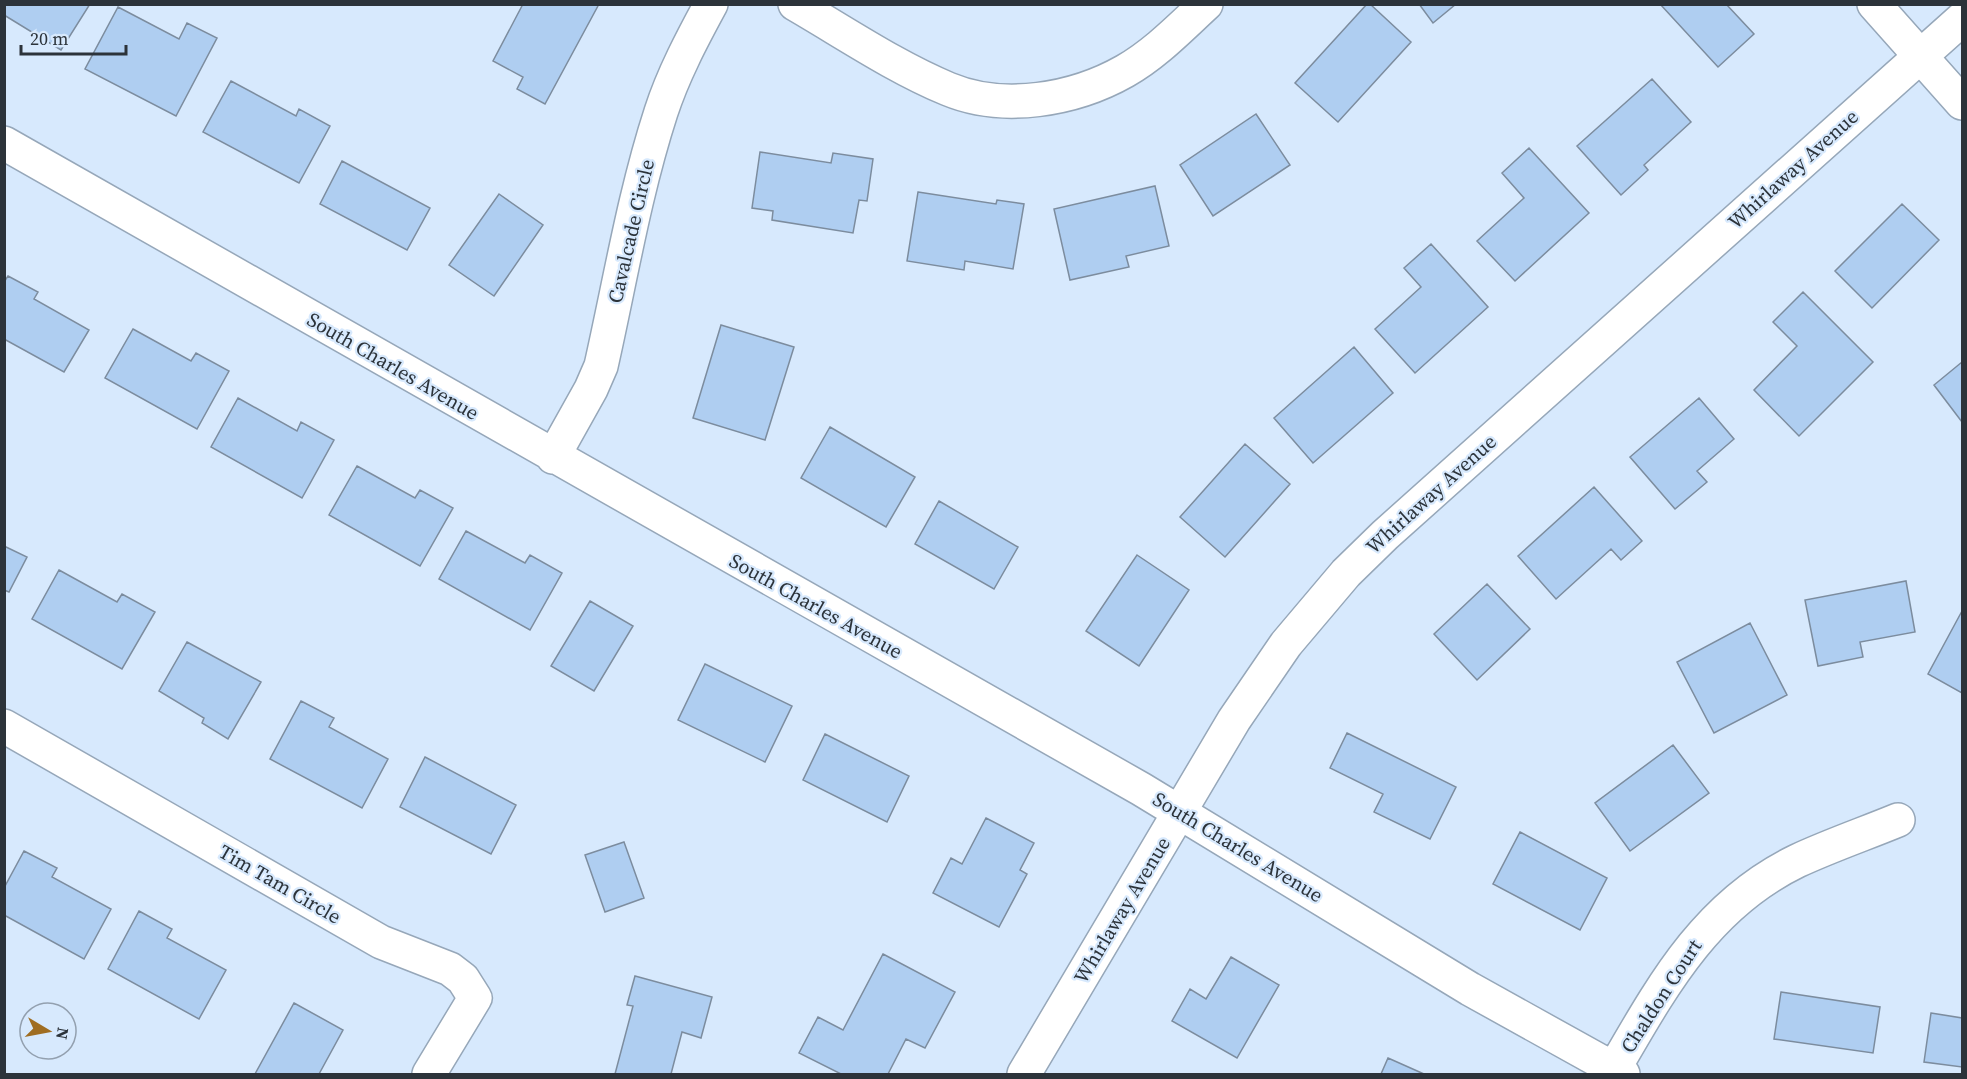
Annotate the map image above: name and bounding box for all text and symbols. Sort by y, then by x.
scale bar [21,18,126,56]
text: 20 m [30,26,68,51]
street label: Whirlaway Avenue [1722,103,1864,235]
street label: Cavalcade Circle [601,156,661,306]
street label: South Charles Avenue [302,305,484,427]
street label: Whirlaway Avenue [1360,428,1502,560]
street label: South Charles Avenue [724,547,908,665]
street label: South Charles Avenue [1148,785,1328,909]
street label: Whirlaway Avenue [1067,831,1177,989]
street label: Tim Tam Circle [214,838,346,930]
street label: Chaldon Court [1614,933,1708,1058]
north arrow [18,1001,78,1061]
text: N [51,1026,75,1042]

